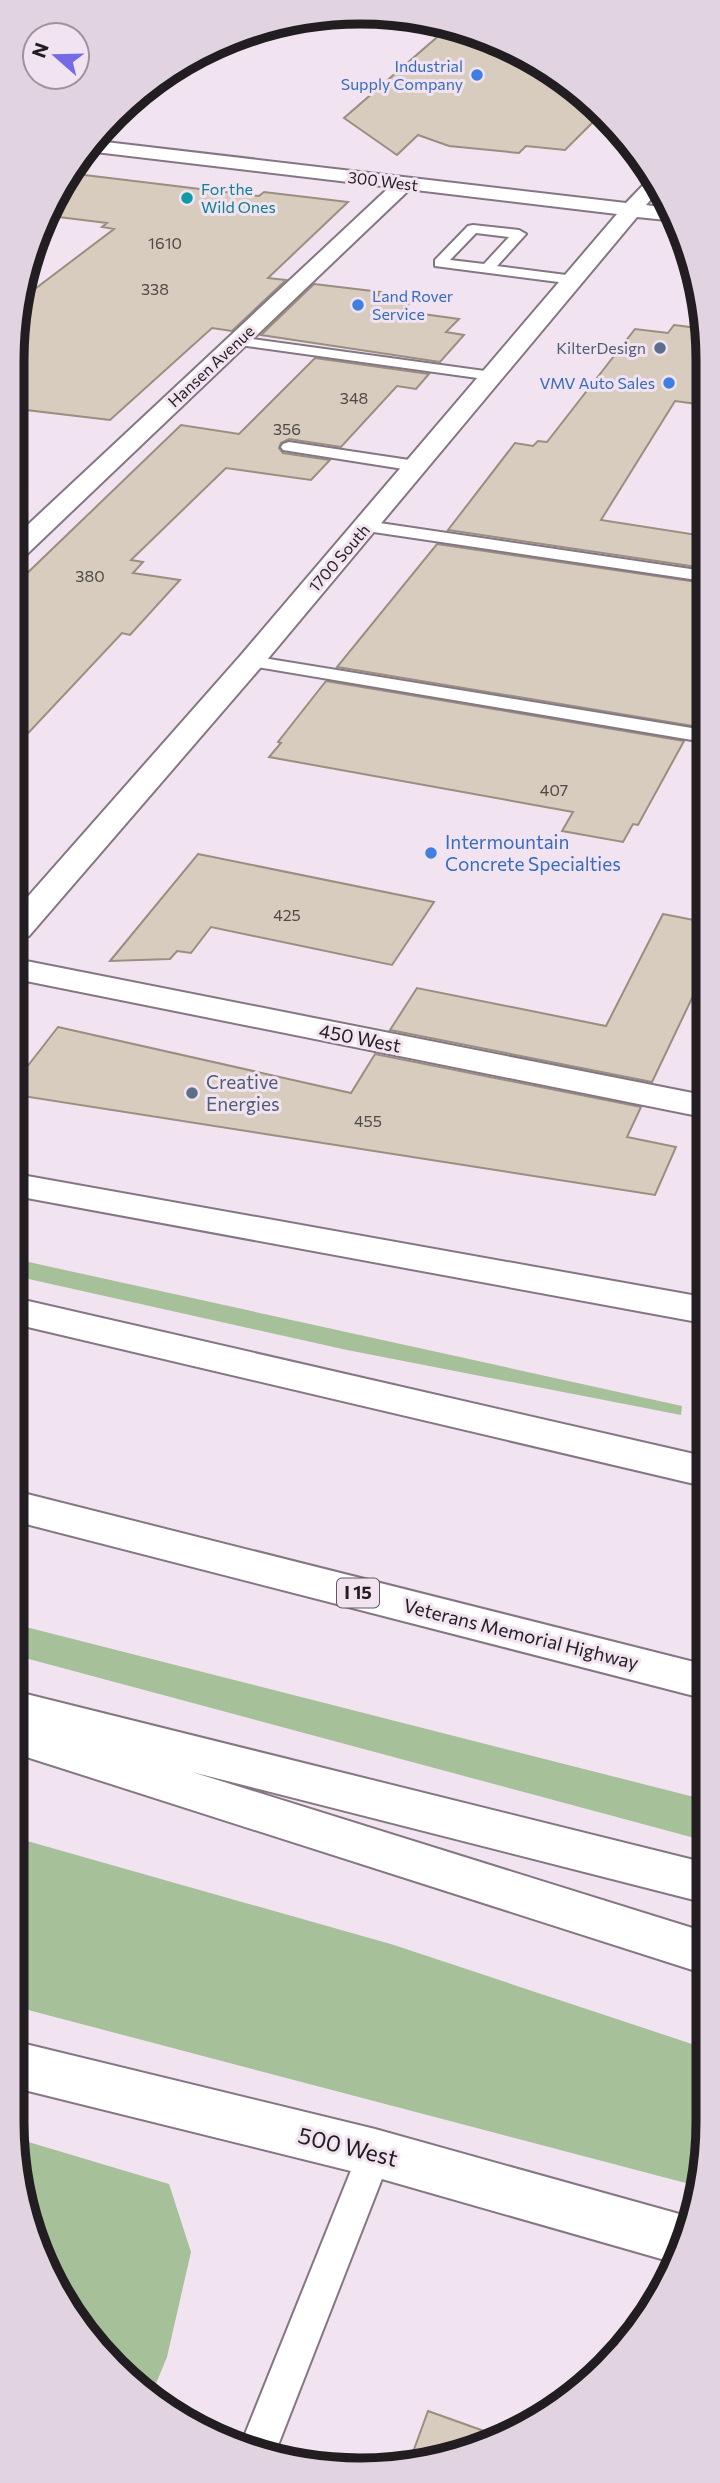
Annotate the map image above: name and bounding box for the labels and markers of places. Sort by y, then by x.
place label: Industrial Supply Company [341,56,463,93]
marker: Industrial Supply Company [469,67,485,83]
place label: For the Wild Ones [201,179,276,216]
marker: For the Wild Ones [179,190,195,206]
place label: Land Rover Service [372,286,454,323]
marker: Land Rover Service [350,297,366,313]
place label: KilterDesign [556,338,646,357]
marker: KilterDesign [652,340,668,356]
place label: VMV Auto Sales [540,373,655,392]
marker: VMV Auto Sales [661,375,677,391]
place label: Intermountain Concrete Specialties [445,830,621,875]
marker: Intermountain Concrete Specialties [423,845,439,861]
place label: Creative Energies [206,1070,280,1115]
marker: Creative Energies [184,1085,200,1101]

